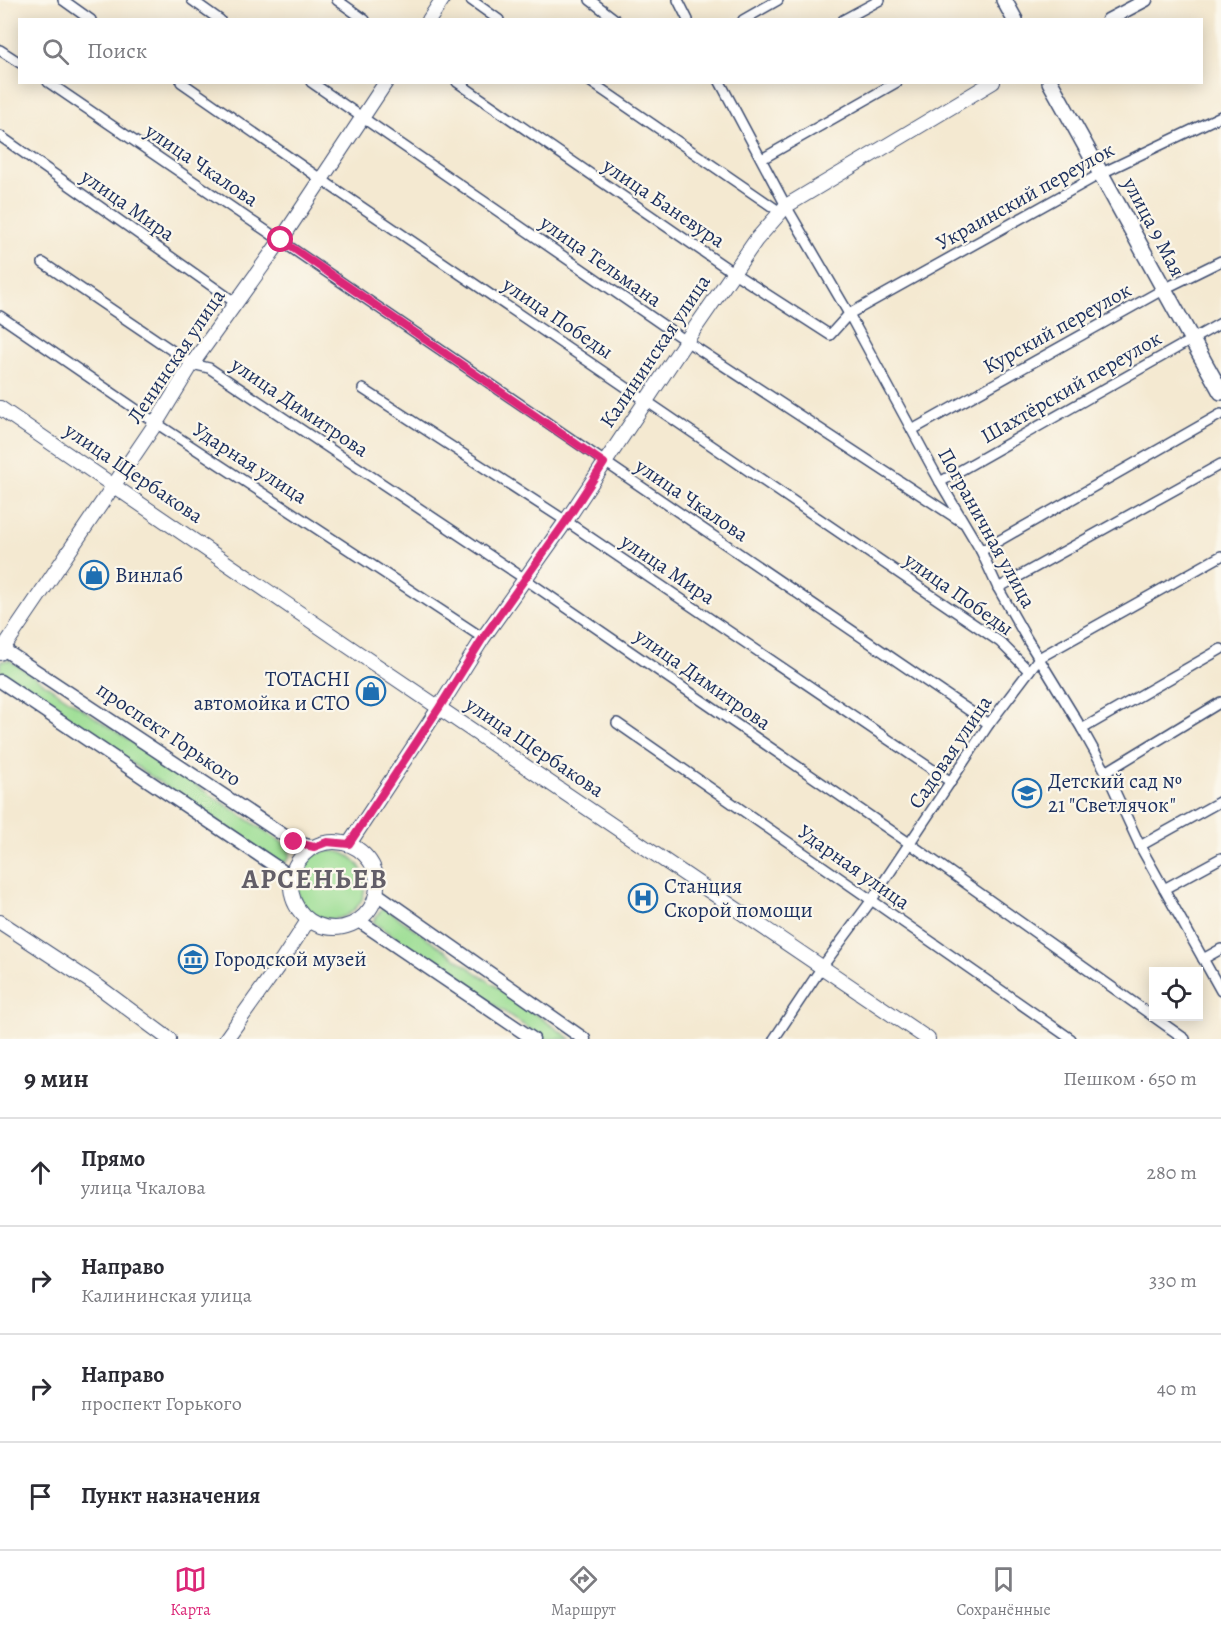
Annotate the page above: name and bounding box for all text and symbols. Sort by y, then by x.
search box [18,18,1203,84]
icon: search [39,35,72,68]
text: Поиск [87,36,147,66]
street label: улица Чкалова [139,116,264,213]
street label: Украинский переулок [931,135,1119,257]
street label: улица Баневура [596,151,731,254]
street label: улица Мира [75,162,181,248]
street label: улица 9 Мая [1116,171,1192,282]
street label: улица Тельмана [534,208,668,314]
route start [267,226,293,252]
street label: Калининская улица [593,268,717,433]
street label: улица Победы [496,270,619,365]
street label: Курский переулок [978,276,1136,380]
street label: Ленинская улица [121,283,232,429]
street label: Шахтёрский переулок [976,324,1167,450]
street label: улица Димитрова [225,350,375,464]
street label: Ударная улица [187,415,313,511]
street label: улица Щербакова [58,416,209,530]
street label: Пограничная улица [931,443,1043,613]
street label: улица Чкалова [629,451,754,548]
street label: улица Мира [614,527,721,611]
street label: улица Победы [898,545,1019,642]
shop icon: Винлаб [78,559,110,591]
place label: Винлаб [115,561,183,589]
street label: улица Димитрова [628,621,777,737]
place label: TOTACHI автомойка и СТО [194,665,350,717]
street label: проспект Горького [91,675,247,793]
shop icon: TOTACHI автомойка и СТО [355,675,387,707]
street label: Садовая улица [902,689,999,814]
street label: улица Щербакова [459,690,610,804]
place label: Детский сад № 21 "Светлячок" [1048,767,1182,819]
school or university icon: Детский сад № 21 "Светлячок" [1011,777,1043,809]
street label: Ударная улица [792,818,916,916]
route end [280,828,306,854]
district label: АРСЕНЬЕВ [241,861,388,897]
place label: Станция Скорой помощи [664,872,813,924]
hospital icon: Станция Скорой помощи [627,882,659,914]
museum icon: Городской музей [177,943,209,975]
place label: Городской музей [214,945,367,973]
map controls [1149,967,1203,1021]
button: locate [1149,967,1203,1021]
text: 9 мин [24,1061,89,1096]
text: Пешком · 650 m [1063,1065,1197,1092]
text: Прямо [81,1144,145,1174]
icon: ahead [24,1156,57,1189]
text: 280 m [1147,1159,1197,1186]
text: улица Чкалова [81,1174,206,1201]
text: Направо [81,1252,164,1282]
icon: right [24,1264,57,1297]
text: 330 m [1149,1267,1197,1294]
text: Калининская улица [81,1282,252,1309]
text: Направо [81,1360,164,1390]
icon: right [24,1372,57,1405]
text: 40 m [1157,1375,1197,1402]
text: проспект Горького [81,1390,242,1417]
icon: arrive [24,1480,57,1513]
text: Пункт назначения [81,1481,260,1511]
tab: Карта [170,1563,211,1621]
tab: Маршрут [551,1563,616,1621]
tab: Сохранённые [956,1563,1051,1621]

